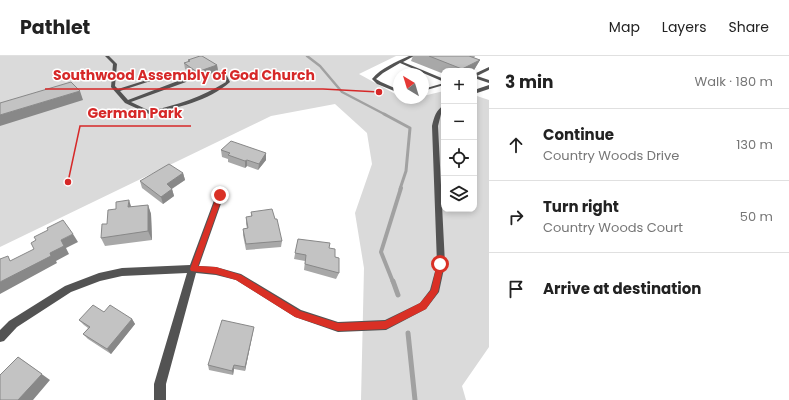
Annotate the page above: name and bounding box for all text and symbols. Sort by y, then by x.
text: Pathlet [20,14,90,41]
text: Map [609,17,640,37]
text: Layers [662,17,706,37]
text: Share [728,17,769,37]
callout: Southwood Assembly of God Church [45,63,323,89]
text: Southwood Assembly of God Church [53,65,315,85]
north arrow [393,68,429,104]
map controls [441,68,477,212]
button: + [441,68,477,104]
text: 3 min [505,70,553,94]
text: Walk · 180 m [695,72,773,91]
callout: German Park [80,100,191,126]
text: German Park [88,103,183,123]
button: − [441,104,477,140]
text: Continue [543,124,614,145]
icon: ahead [505,134,527,156]
text: 130 m [736,135,773,154]
button: locate [441,140,477,176]
text: Country Woods Drive [543,146,679,165]
button: layers [441,176,477,212]
route end [211,186,229,204]
text: Turn right [543,196,619,217]
icon: right [505,206,527,228]
text: 50 m [740,207,773,226]
text: Country Woods Court [543,218,683,237]
route start [431,255,449,273]
icon: arrive [505,278,527,300]
text: Arrive at destination [543,278,701,299]

